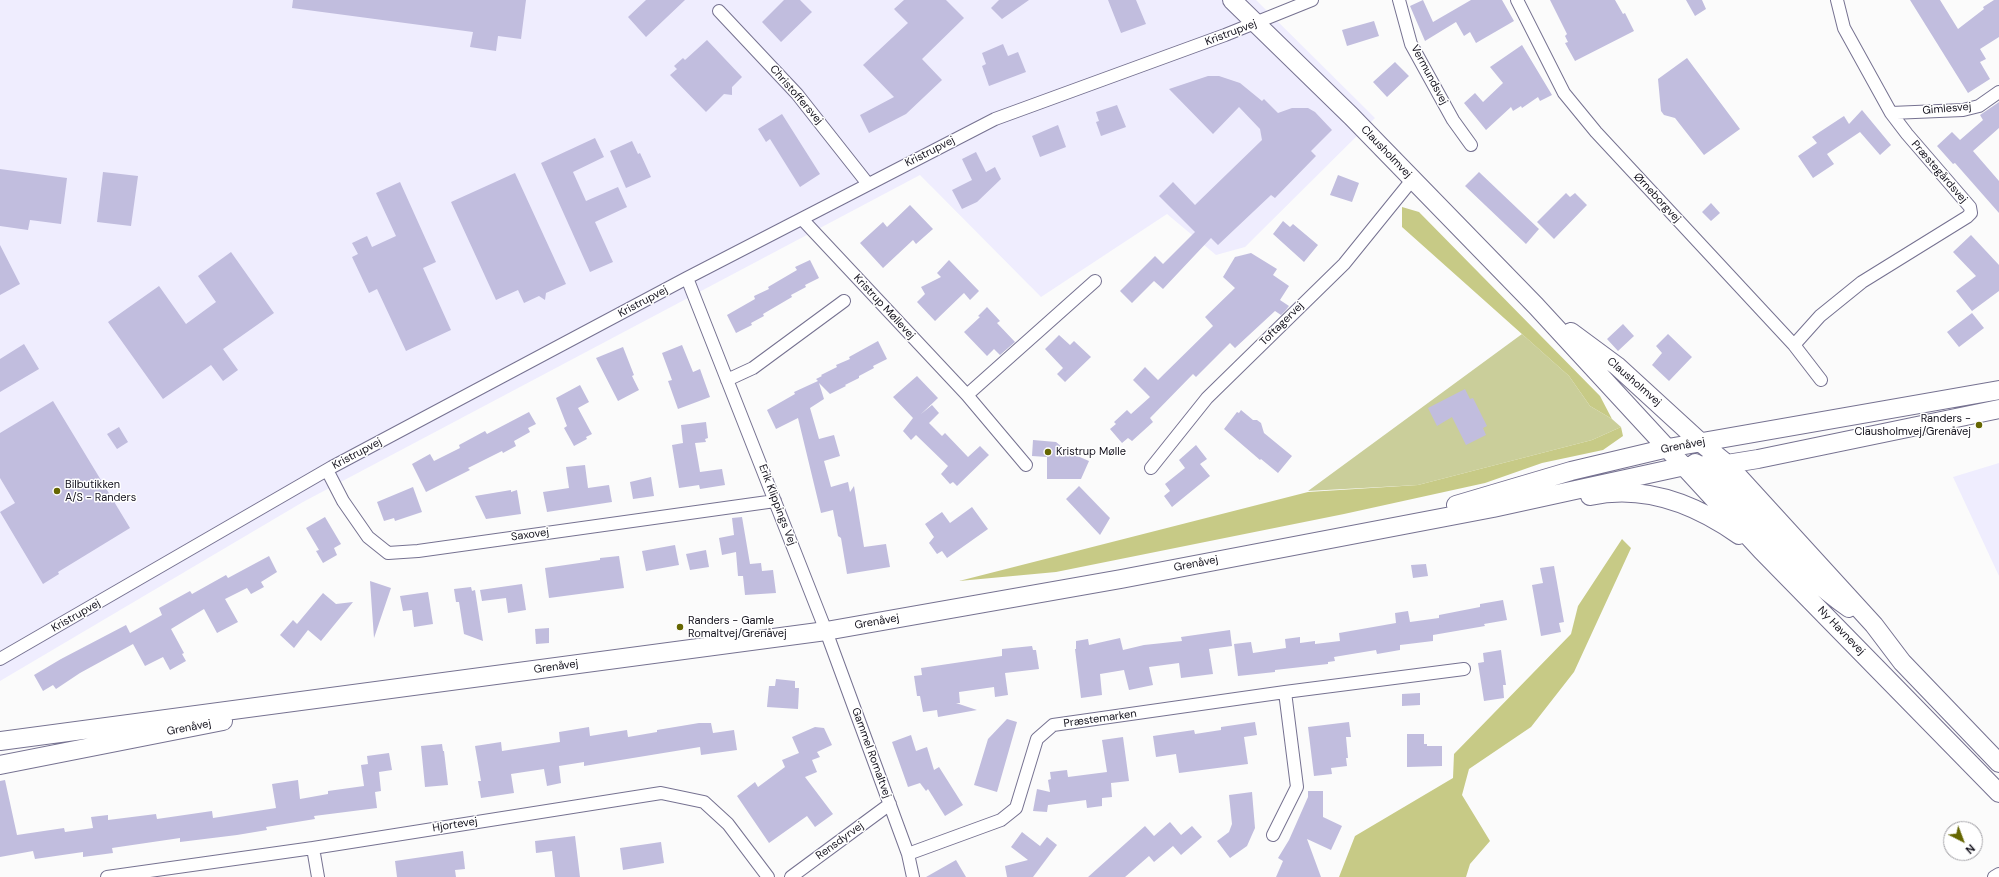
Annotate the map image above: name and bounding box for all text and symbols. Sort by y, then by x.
street label: Kristrupvej [1203,17,1259,49]
street label: Vermundsvej [1408,43,1450,107]
street label: Christoffersvej [767,63,825,127]
street label: Gimlesvej [1922,100,1972,118]
street label: Clausholmvej [1358,123,1414,181]
street label: Kristrupvej [903,134,957,170]
street label: Præstegårdsvej [1908,138,1970,206]
street label: Ørneborgvej [1631,170,1683,226]
street label: Kristrup Møllevej [850,272,918,342]
street label: Kristrupvej [616,283,670,321]
street label: Toftagervej [1257,299,1307,349]
street label: Clausholmvej [1604,355,1664,409]
place label: Randers - Clausholmvej/Grenåvej [1854,412,1971,438]
marker: Randers - Clausholmvej/Grenåvej [1974,420,1984,430]
street label: Kristrupvej [330,435,384,473]
street label: Grenåvej [1660,435,1706,457]
place label: Kristrup Mølle [1056,445,1126,459]
marker: Kristrup Mølle [1043,447,1053,457]
street label: Erik Klippings Vej [755,463,799,547]
place label: Bilbutikken A/S - Randers [65,478,136,504]
marker: Bilbutikken A/S - Randers [52,486,62,496]
street label: Saxovej [510,526,550,544]
street label: Grenåvej [1173,553,1219,575]
street label: Kristrupvej [49,597,103,635]
street label: Ny Havnevej [1815,604,1867,658]
street label: Grenåvej [854,612,900,632]
place label: Randers - Gamle Romaltvej/Grenåvej [688,614,787,640]
marker: Randers - Gamle Romaltvej/Grenåvej [675,622,685,632]
street label: Grenåvej [533,657,579,677]
street label: Gammel Romaltvej [849,706,893,800]
street label: Præstemarken [1063,707,1137,731]
street label: Grenåvej [166,717,212,739]
street label: Hjortevej [432,815,478,835]
street label: Rensdyrvej [814,819,866,863]
north arrow [1943,821,1983,861]
text: N [1963,841,1978,857]

